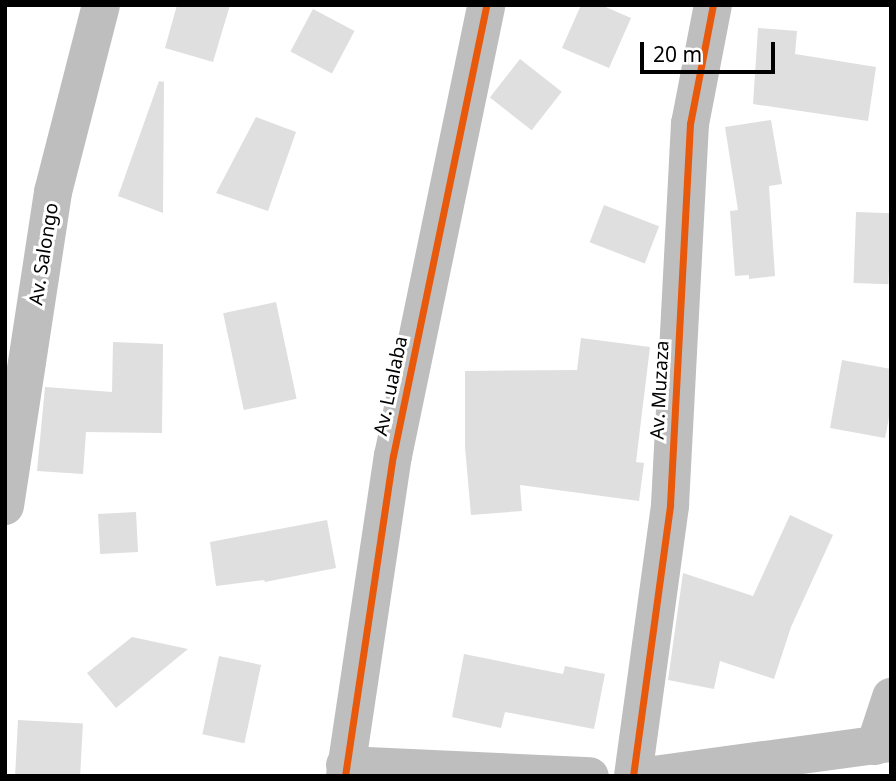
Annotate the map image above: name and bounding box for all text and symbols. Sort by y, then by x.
scale bar [644,28,779,72]
text: 20 m [653,40,702,68]
street label: Av. Salongo [25,201,63,307]
street label: Av. Lualaba [369,334,413,438]
street label: Av. Muzaza [646,340,674,440]

